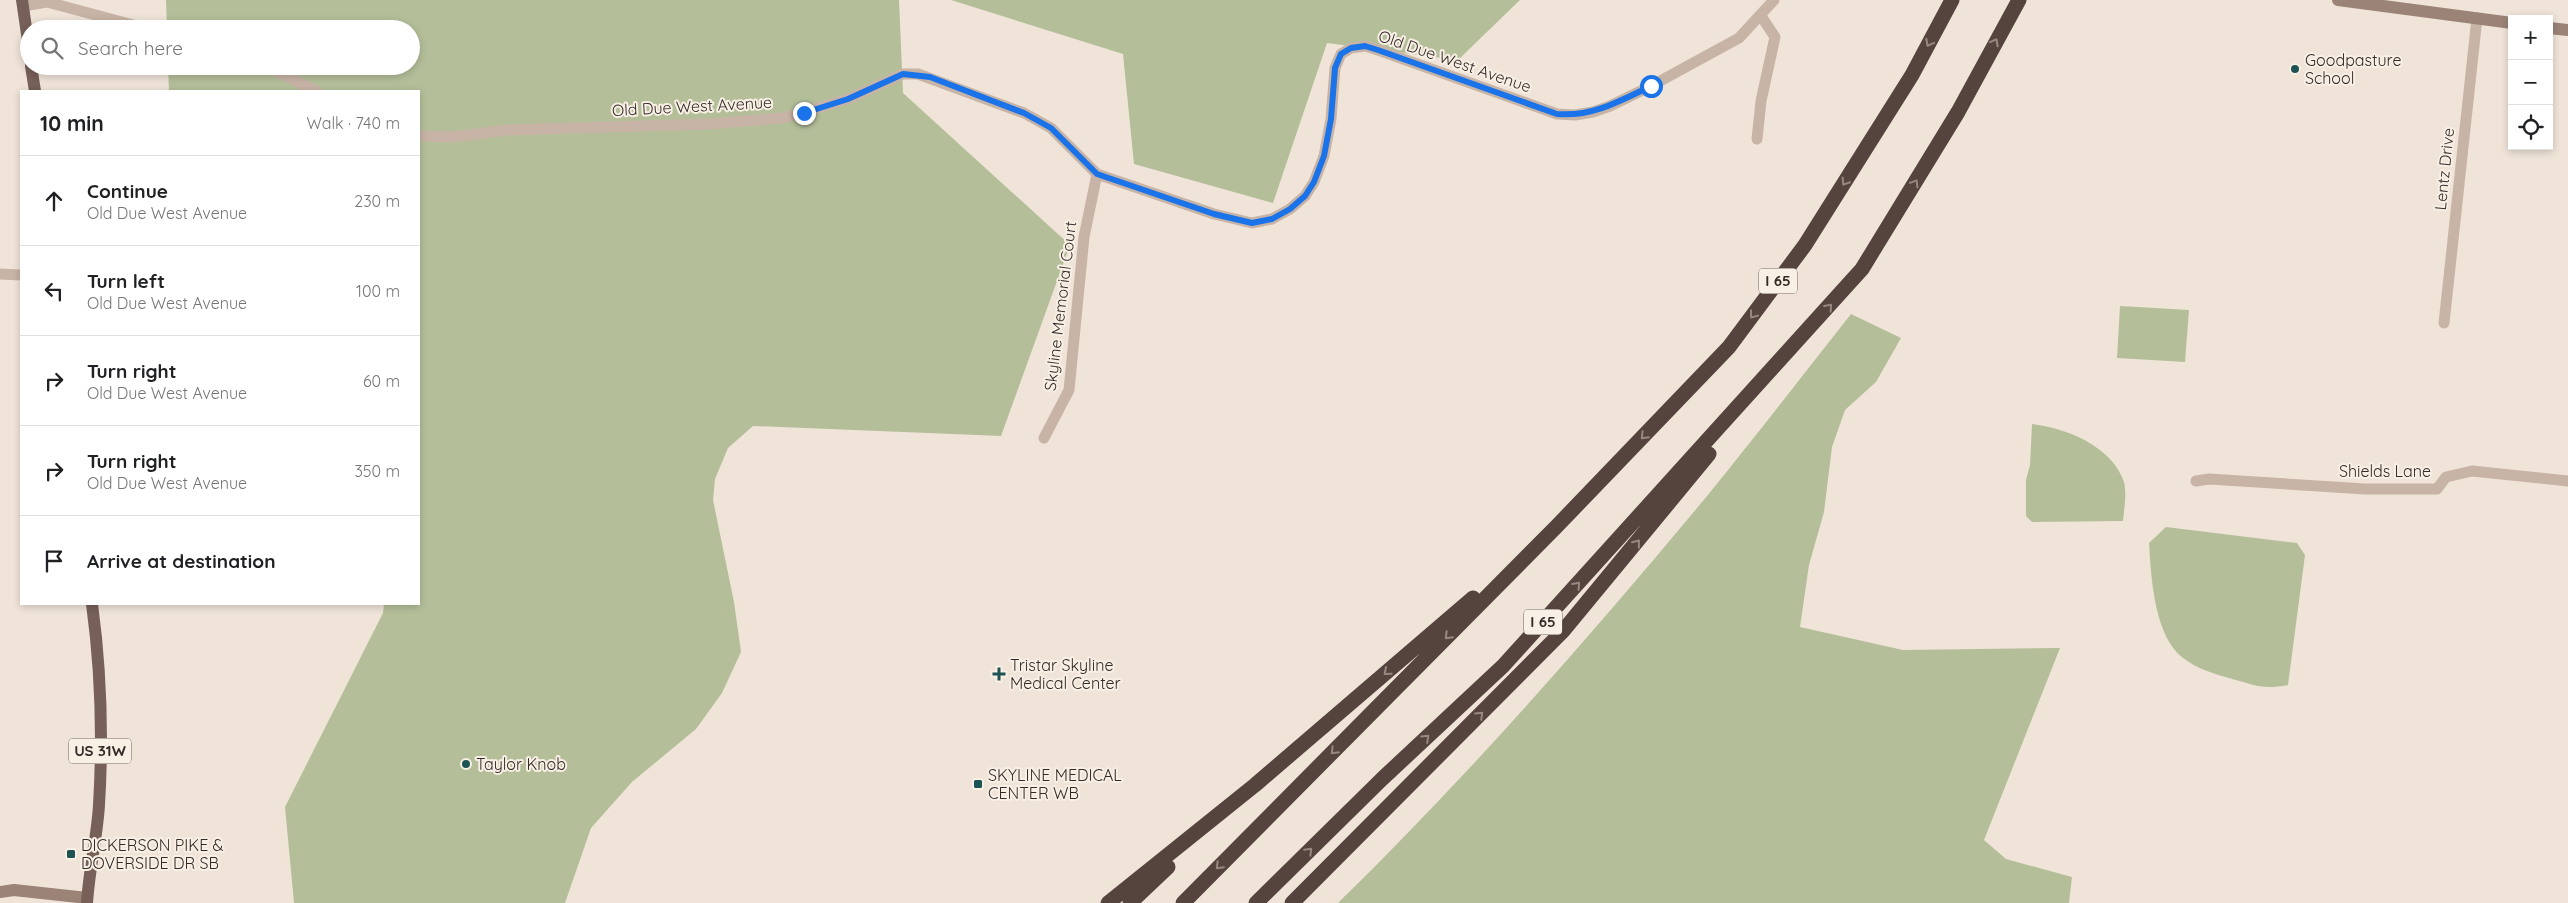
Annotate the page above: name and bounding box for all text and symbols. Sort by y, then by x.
map controls [2508,15,2553,150]
button: + [2508,15,2553,60]
search box [20,20,420,75]
street label: Old Due West Avenue [1376,25,1534,97]
icon: search [38,34,66,62]
text: Search here [78,36,183,60]
one-way arrow [1925,38,1935,47]
one-way arrow [1989,39,1999,48]
place label: Goodpasture School [2305,50,2401,88]
button: − [2508,60,2553,105]
marker: Goodpasture School [2289,63,2301,75]
route start [1640,75,1663,98]
street label: Old Due West Avenue [612,92,772,120]
route end [793,102,816,125]
button: locate [2508,105,2553,150]
text: 10 min [40,110,104,136]
text: Walk · 740 m [306,113,400,133]
street label: Lentz Drive [2430,127,2458,211]
one-way arrow [1842,176,1851,185]
text: Continue [87,179,168,203]
one-way arrow [1909,180,1919,189]
icon: ahead [40,187,68,215]
text: 230 m [354,191,400,211]
text: Old Due West Avenue [87,203,247,223]
street label: Skyline Memorial Court [1040,220,1080,392]
road number: I 65 [1759,268,1797,294]
text: Turn left [87,269,165,293]
icon: left [40,277,68,305]
text: 100 m [356,281,400,301]
text: Old Due West Avenue [87,293,247,313]
one-way arrow [1823,304,1832,313]
one-way arrow [1750,309,1758,318]
text: Turn right [87,359,176,383]
icon: right [40,367,68,395]
text: 60 m [363,371,400,391]
text: Old Due West Avenue [87,383,247,403]
one-way arrow [1641,430,1650,439]
text: Turn right [87,449,176,473]
icon: right [40,457,68,485]
text: 350 m [354,461,400,481]
street label: Shields Lane [2339,461,2431,481]
text: Old Due West Avenue [87,473,247,493]
one-way arrow [1631,540,1639,549]
icon: arrive [40,547,68,575]
text: Arrive at destination [87,549,276,573]
one-way arrow [1571,582,1580,591]
road number: I 65 [1524,610,1562,634]
one-way arrow [1445,630,1454,639]
place label: Tristar Skyline Medical Center [1010,655,1121,693]
one-way arrow [1383,666,1392,675]
marker: Tristar Skyline Medical Center [992,667,1006,681]
one-way arrow [1474,712,1483,721]
one-way arrow [1420,735,1429,744]
road number: US 31W [69,738,131,764]
one-way arrow [1331,745,1340,754]
place label: Taylor Knob [476,754,566,774]
marker: Taylor Knob [460,758,472,770]
place label: SKYLINE MEDICAL CENTER WB [988,765,1122,803]
marker: SKYLINE MEDICAL CENTER WB [972,778,984,790]
place label: DICKERSON PIKE & DOVERSIDE DR SB [81,835,224,873]
marker: DICKERSON PIKE & DOVERSIDE DR SB [65,848,77,860]
one-way arrow [1303,848,1312,857]
one-way arrow [1216,861,1225,870]

